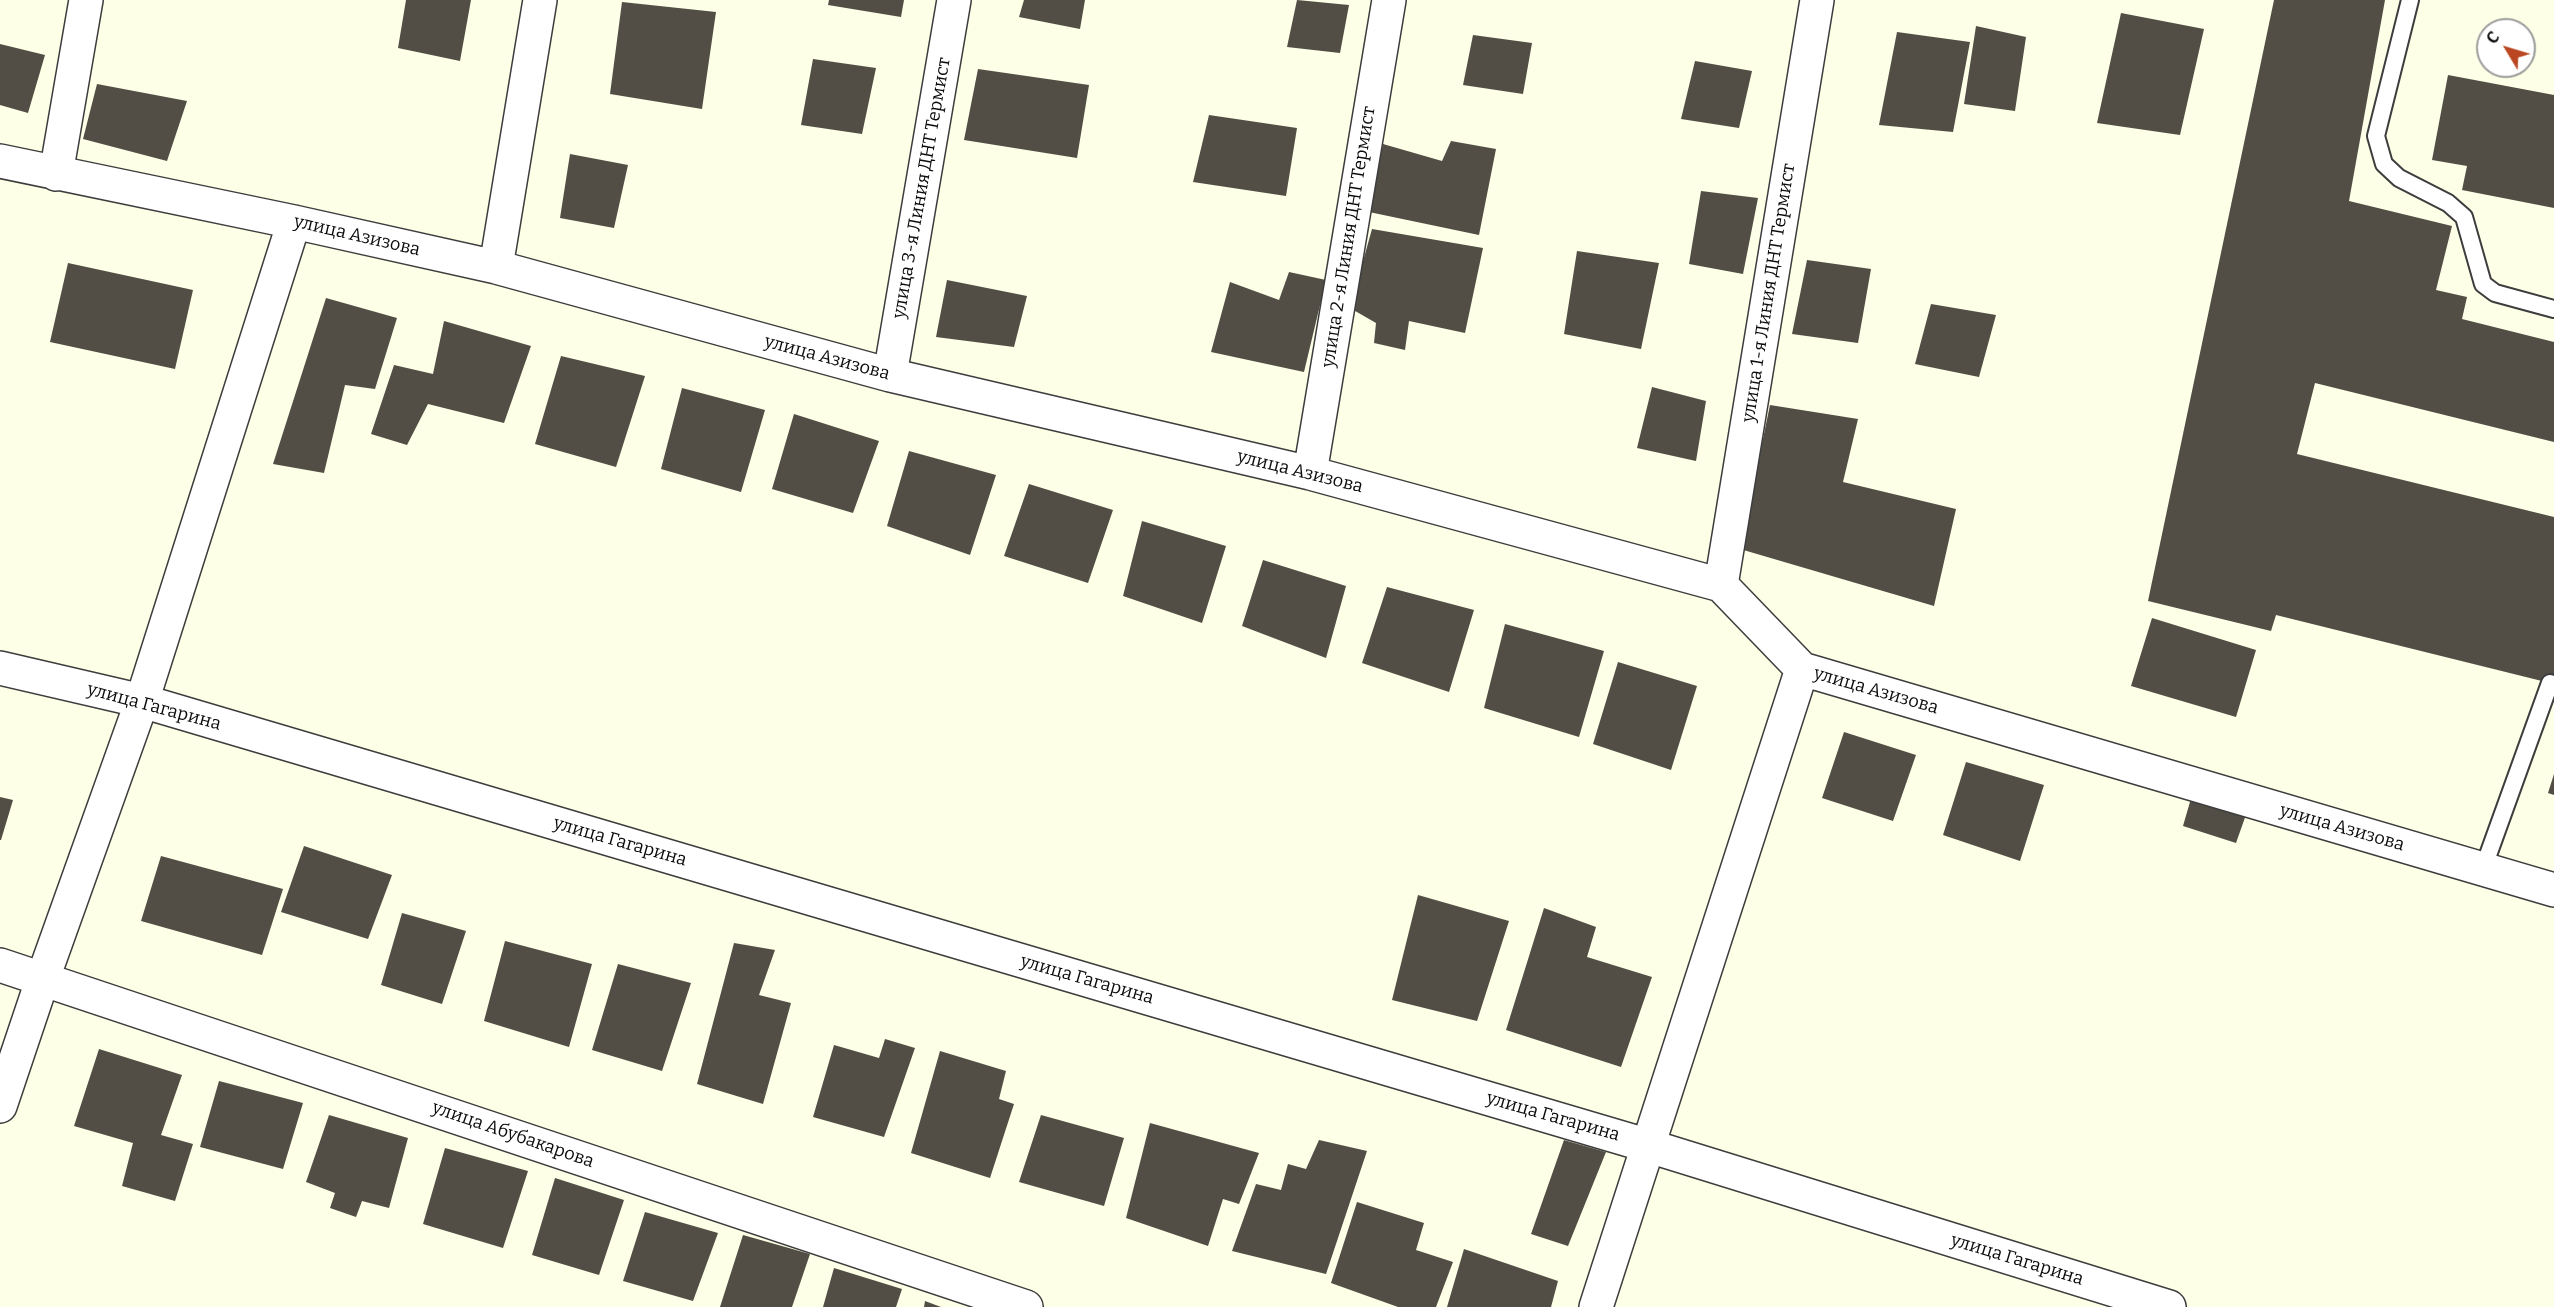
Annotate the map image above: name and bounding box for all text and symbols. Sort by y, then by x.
north arrow [2476,18,2536,78]
text: С [2482,28,2504,48]
street label: улица 3-я Линия ДНТ Термист [888,56,956,320]
street label: улица 2-я Линия ДНТ Термист [1318,105,1380,369]
street label: улица 1-я Линия ДНТ Термист [1738,162,1800,424]
street label: улица Азизова [292,211,422,261]
street label: улица Азизова [762,331,892,385]
street label: улица Азизова [1235,446,1365,498]
street label: улица Азизова [1811,663,1941,719]
street label: улица Гагарина [85,679,223,735]
street label: улица Азизова [2277,800,2407,856]
street label: улица Гагарина [551,813,689,871]
street label: улица Гагарина [1018,951,1156,1009]
street label: улица Гагарина [1484,1088,1622,1146]
street label: улица Абубакарова [429,1097,597,1173]
street label: улица Гагарина [1948,1230,2086,1290]

